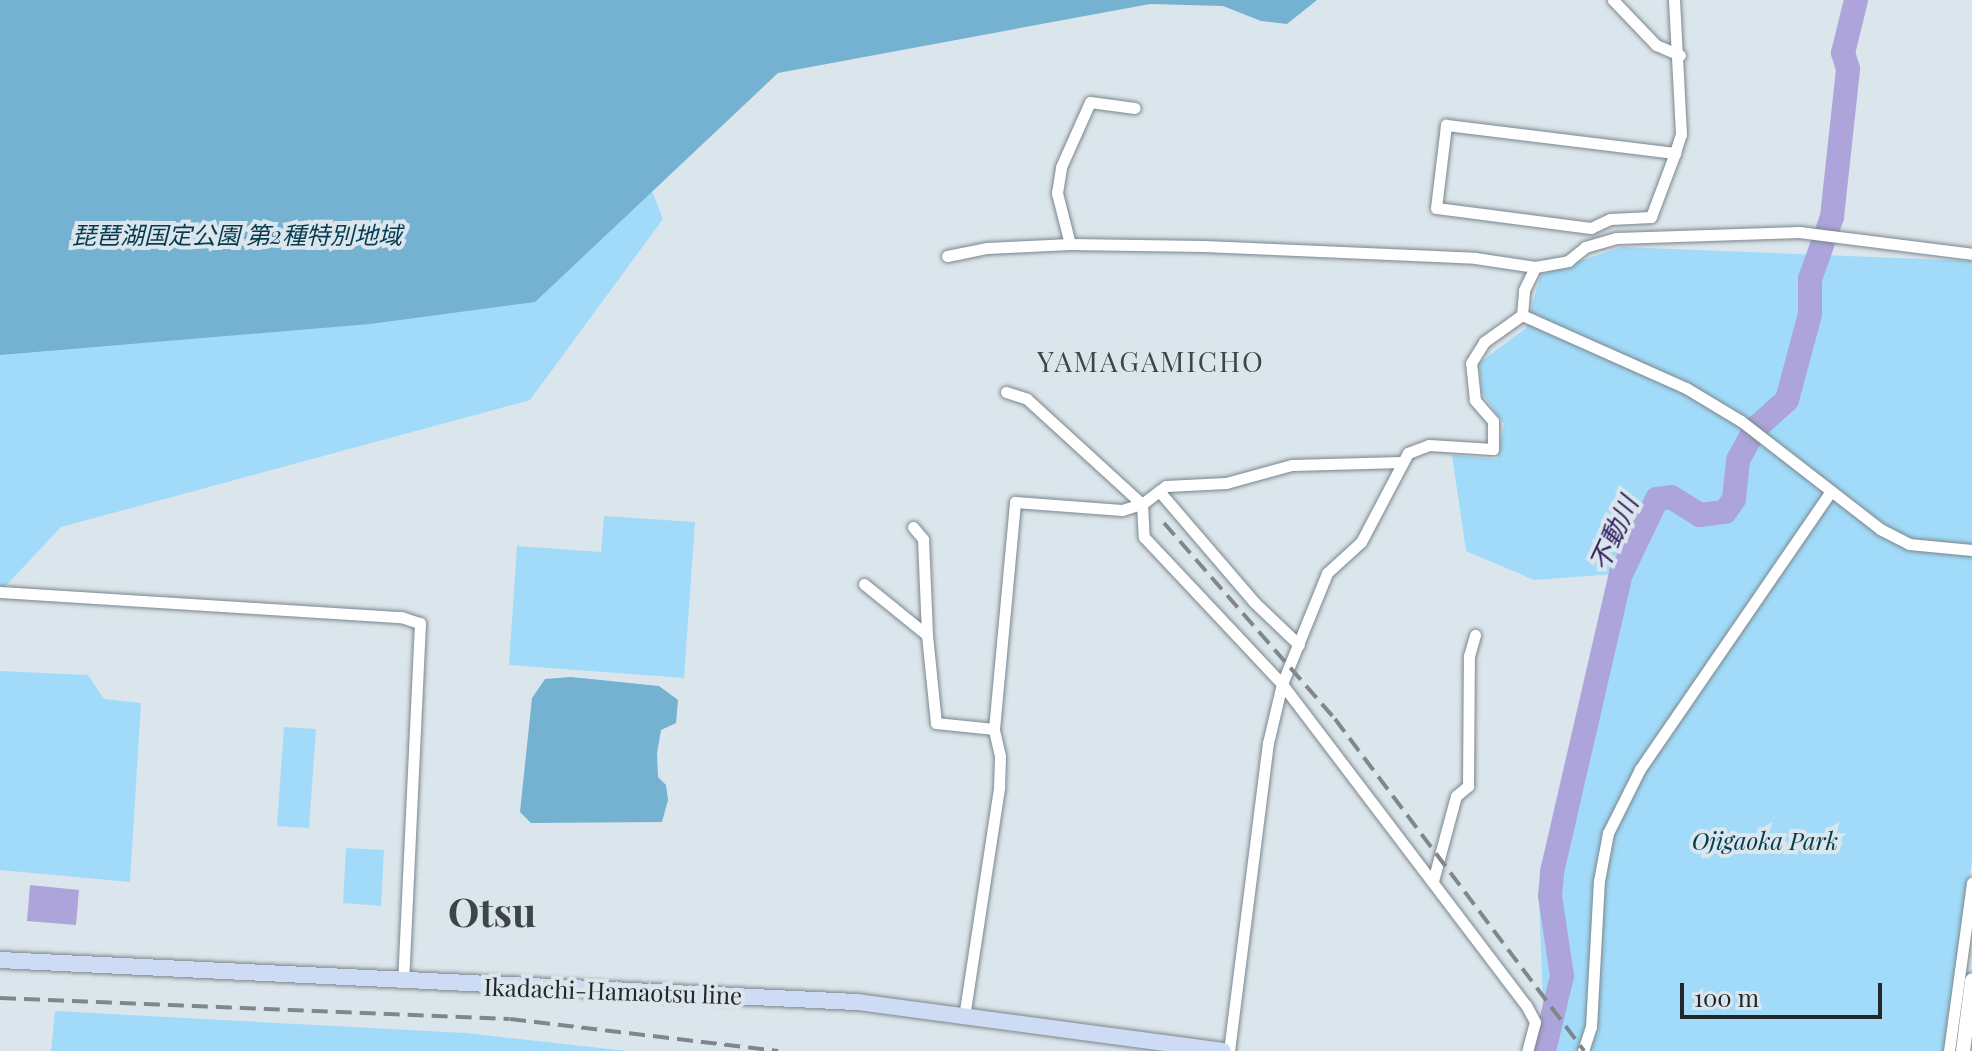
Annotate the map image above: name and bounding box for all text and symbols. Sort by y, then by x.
park label: 琵琶湖国定公園 第2種特別地域 [72,221,402,249]
district label: YAMAGAMICHO [1037,344,1265,378]
water label: 不動川 [1582,491,1644,575]
park label: Ojigaoka Park [1692,827,1838,855]
district label: Otsu [448,887,536,935]
scale bar [1684,967,1886,1017]
street label: Ikadachi-Hamaotsu line [483,972,743,1010]
text: 100 m [1694,981,1759,1013]

